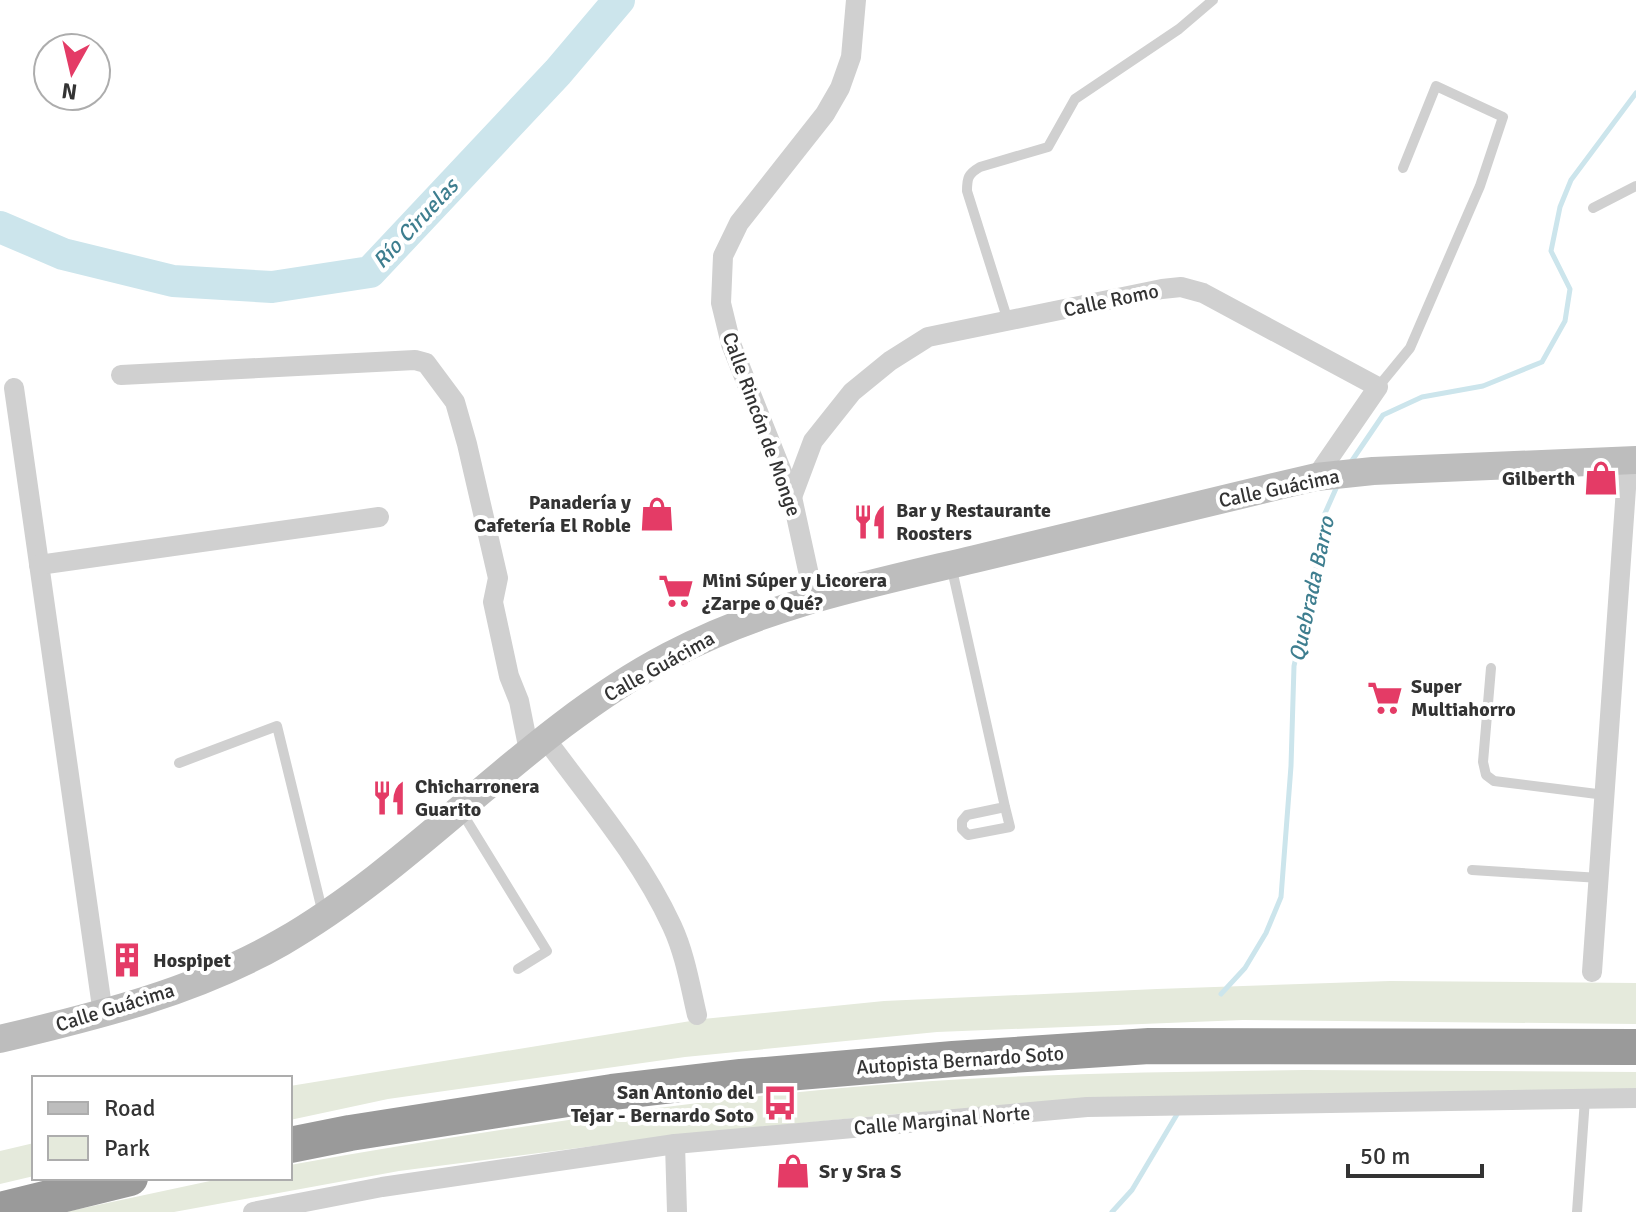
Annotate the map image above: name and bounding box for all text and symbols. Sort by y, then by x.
north arrow [32,32,112,112]
text: N [60,77,79,106]
water label: Río Ciruelas [367,171,465,274]
street label: Calle Romo [1061,278,1161,323]
street label: Calle Rincón de Monge [717,329,806,520]
shop icon: Gilberth [1582,459,1620,497]
street label: Calle Guácima [1216,463,1342,513]
place label: Gilberth [1502,466,1575,491]
place label: Panadería y Cafetería El Roble [474,490,631,538]
shop icon: Panadería y Cafetería El Roble [638,495,676,533]
place label: Bar y Restaurante Roosters [896,498,1051,546]
restaurant icon: Bar y Restaurante Roosters [851,503,889,541]
water label: Quebrada Barro [1283,513,1340,664]
place label: Mini Súper y Licorera ¿Zarpe o Qué? [702,568,887,616]
supermarket icon: Mini Súper y Licorera ¿Zarpe o Qué? [657,572,695,610]
street label: Calle Guácima [599,626,719,707]
place label: Super Multiahorro [1411,674,1516,722]
supermarket icon: Super Multiahorro [1366,679,1404,717]
place label: Chicharronera Guarito [415,774,540,822]
restaurant icon: Chicharronera Guarito [370,779,408,817]
building icon: Hospipet [108,941,146,979]
place label: Hospipet [153,948,231,973]
street label: Calle Guácima [53,978,178,1037]
street label: Autopista Bernardo Soto [855,1041,1065,1080]
legend [32,1076,292,1180]
place label: San Antonio del Tejar - Bernardo Soto [571,1080,754,1128]
bus stop icon: San Antonio del Tejar - Bernardo Soto [761,1084,799,1122]
text: Road [104,1093,155,1123]
street label: Calle Marginal Norte [853,1100,1031,1141]
scale bar [1348,1128,1482,1178]
text: Park [104,1133,150,1163]
text: 50 m [1360,1141,1410,1171]
shop icon: Sr y Sra S [774,1152,812,1190]
place label: Sr y Sra S [819,1159,902,1184]

